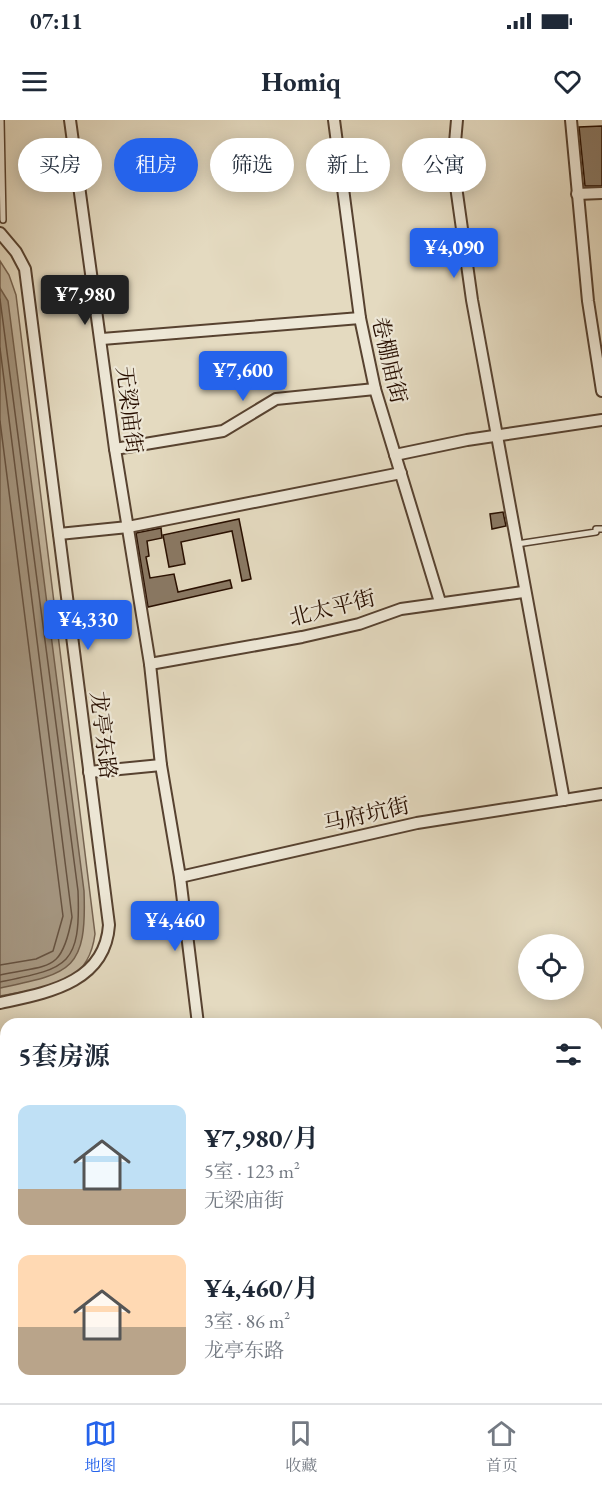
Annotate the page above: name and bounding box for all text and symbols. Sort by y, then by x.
text: 07:11 [30,7,83,36]
text: Homiq [261,64,341,99]
icon: menu [18,65,51,98]
icon: heart [551,65,584,98]
chip: 买房 [18,138,102,192]
chip: 租房 [114,138,198,192]
chip: 筛选 [210,138,294,192]
chip: 新上 [306,138,390,192]
chip: 公寓 [402,138,486,192]
pin: ¥4,090 [405,228,503,279]
text: ¥4,090 [424,234,484,260]
pin: ¥7,980 [36,275,134,326]
text: ¥7,980 [55,281,115,307]
street label: 卷棚庙街 [365,314,414,406]
pin: ¥7,600 [194,351,292,402]
text: ¥7,600 [213,357,273,383]
street label: 无梁庙街 [110,365,149,456]
street label: 北太平街 [286,583,378,632]
pin: ¥4,330 [39,600,137,651]
text: ¥4,330 [58,606,118,632]
street label: 龙亭东路 [84,690,123,781]
street label: 马府坑街 [320,790,412,839]
pin: ¥4,460 [126,901,224,952]
text: ¥4,460 [145,907,205,933]
map controls [518,934,584,1000]
button: locate [518,934,584,1000]
icon: filters [552,1038,585,1071]
text: 5套房源 [18,1039,110,1073]
text: ¥7,980/月 [204,1121,319,1155]
icon: home [66,1129,138,1201]
text: 5室 · 123 m² [204,1158,300,1184]
text: 无梁庙街 [204,1187,284,1213]
text: ¥4,460/月 [204,1271,319,1305]
icon: home [66,1279,138,1351]
text: 3室 · 86 m² [204,1308,290,1334]
text: 龙亭东路 [204,1337,284,1363]
tab: 地图 [84,1417,117,1476]
tab: 收藏 [284,1417,317,1476]
tab: 首页 [485,1417,518,1476]

